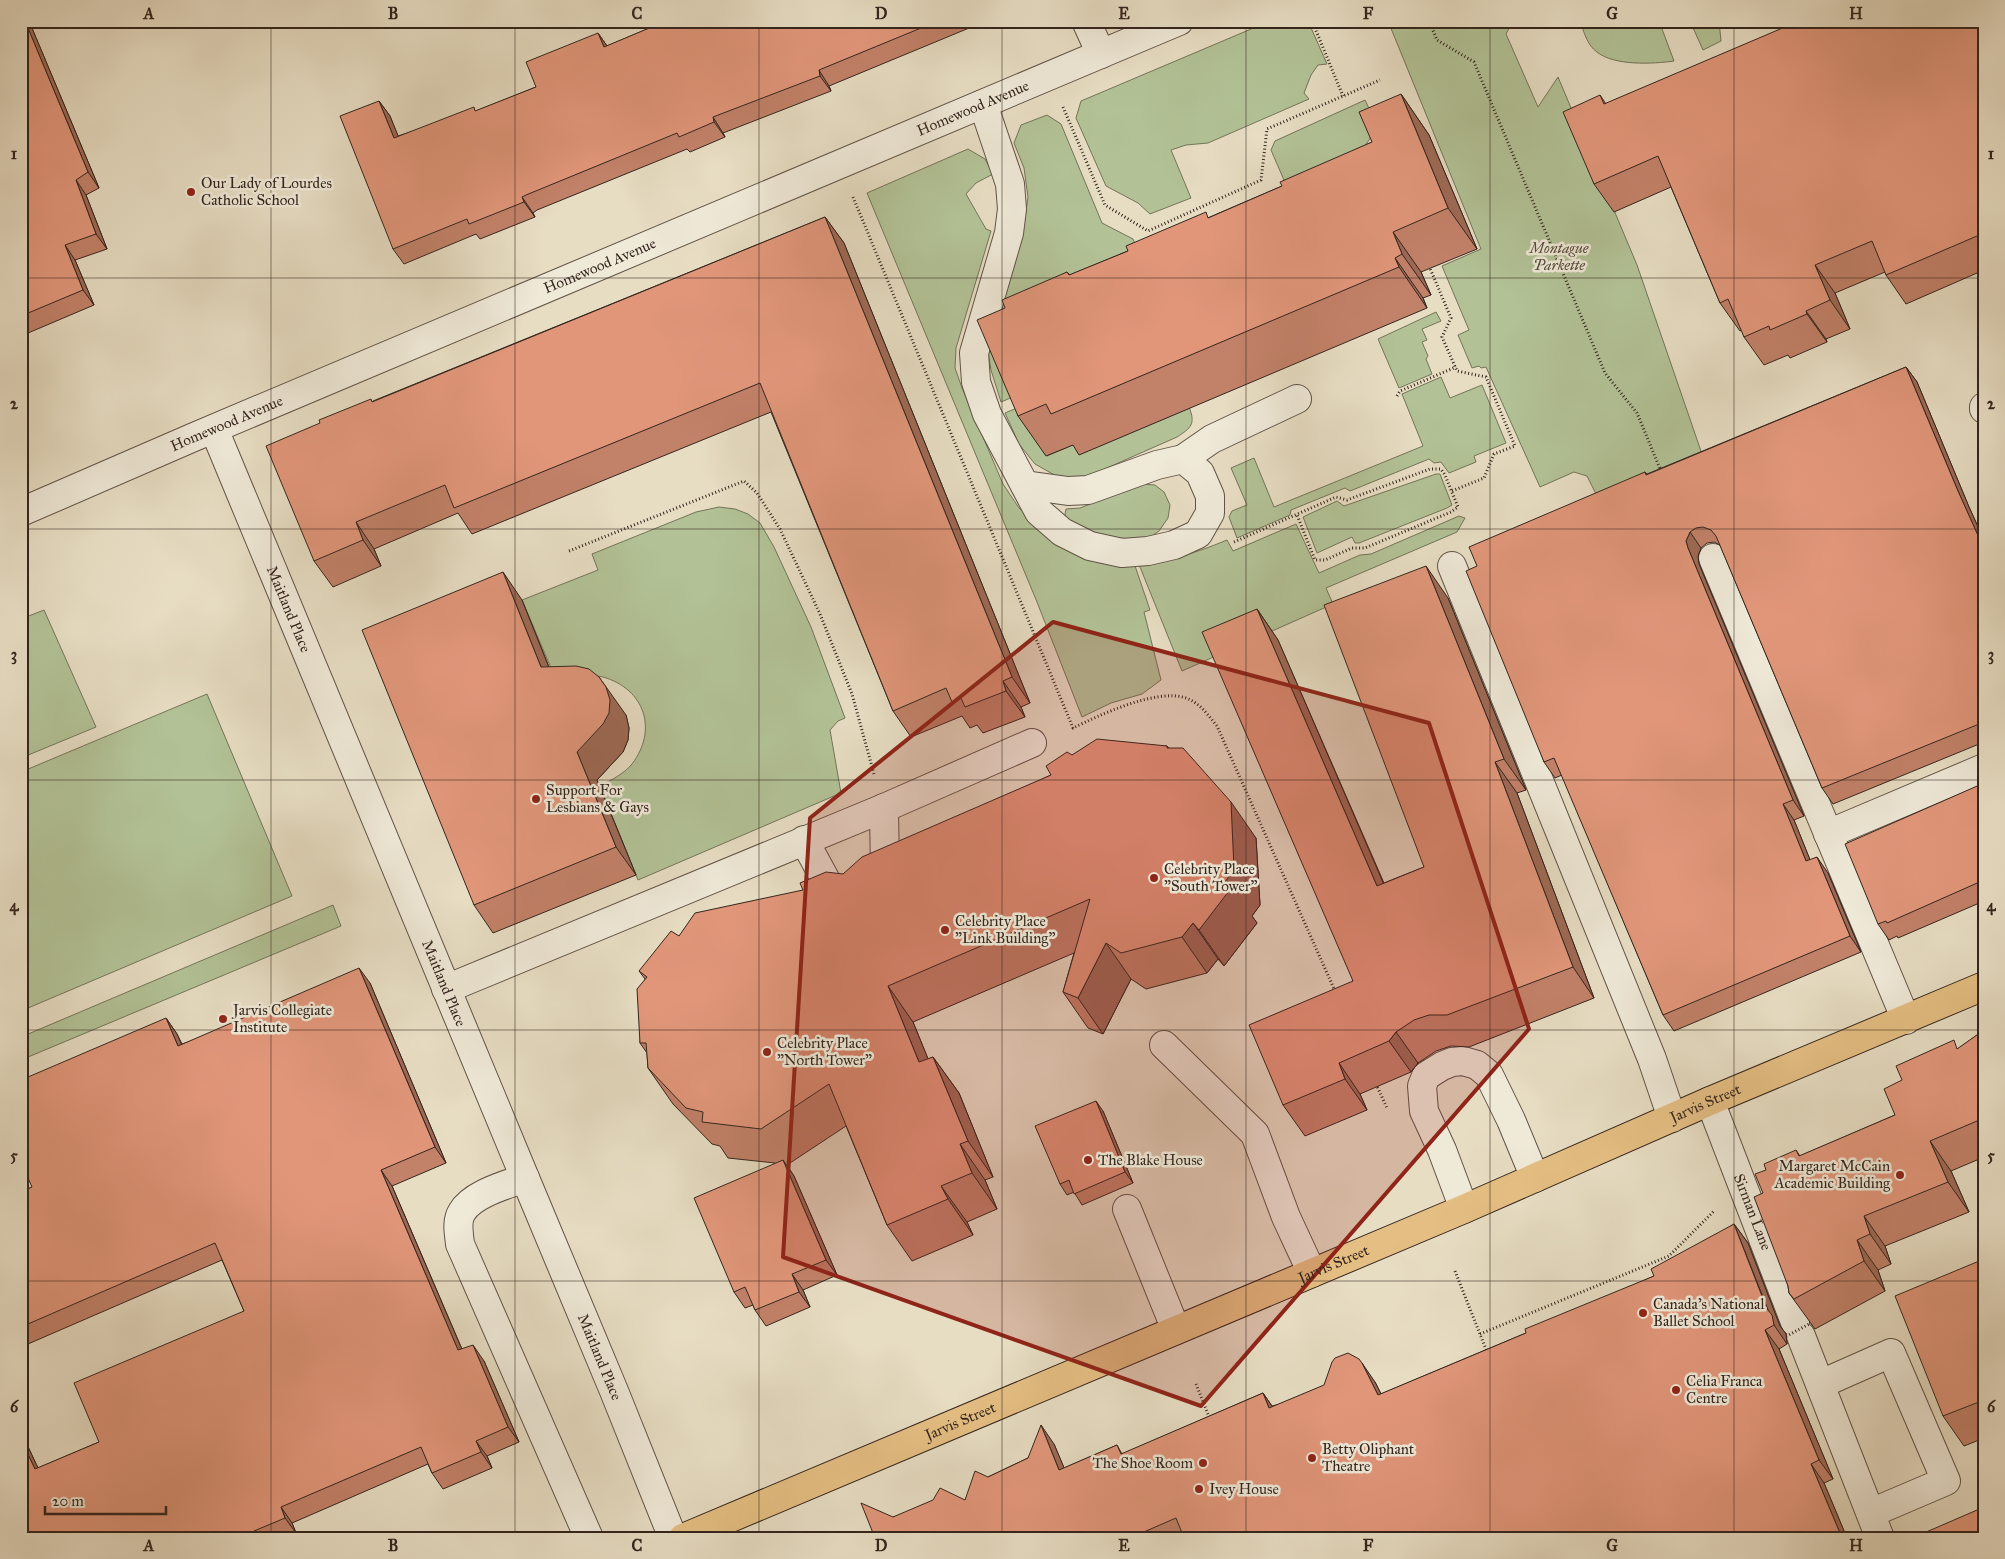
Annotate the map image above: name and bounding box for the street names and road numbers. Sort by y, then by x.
street label: Homewood Avenue [914,76,1032,140]
street label: Homewood Avenue [541,234,659,297]
street label: Homewood Avenue [168,392,286,455]
street label: Maitland Place [263,563,315,655]
street label: Maitland Place [418,937,470,1029]
street label: Jarvis Street [1665,1080,1744,1128]
street label: Sirman Lane [1730,1171,1776,1253]
street label: Jarvis Street [1294,1241,1372,1289]
street label: Maitland Place [574,1311,626,1403]
street label: Jarvis Street [920,1398,999,1446]

